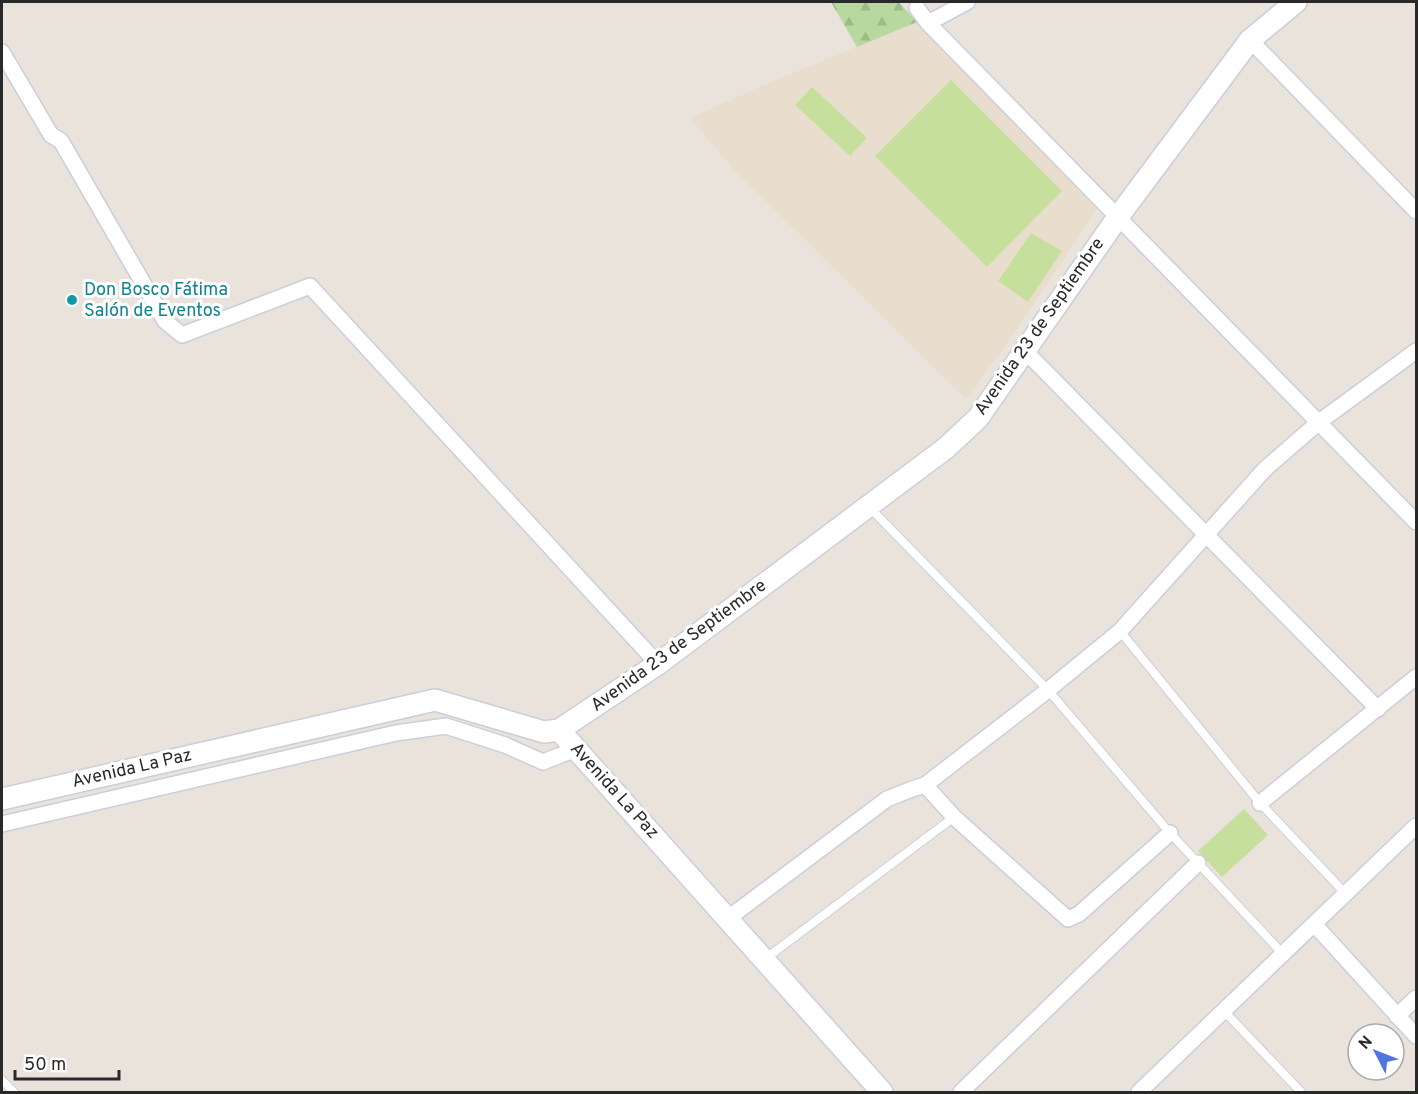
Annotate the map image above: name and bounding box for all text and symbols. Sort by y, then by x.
street label: Avenida 23 de Septiembre [970,234,1110,420]
place label: Don Bosco Fátima Salón de Eventos [84,279,228,323]
marker: Don Bosco Fátima Salón de Eventos [65,293,79,307]
street label: Avenida 23 de Septiembre [587,574,771,718]
street label: Avenida La Paz [565,738,663,844]
street label: Avenida La Paz [70,744,194,794]
north arrow [1346,1022,1406,1082]
text: N [1355,1032,1378,1054]
scale bar [15,1043,118,1081]
text: 50 m [24,1054,66,1077]

